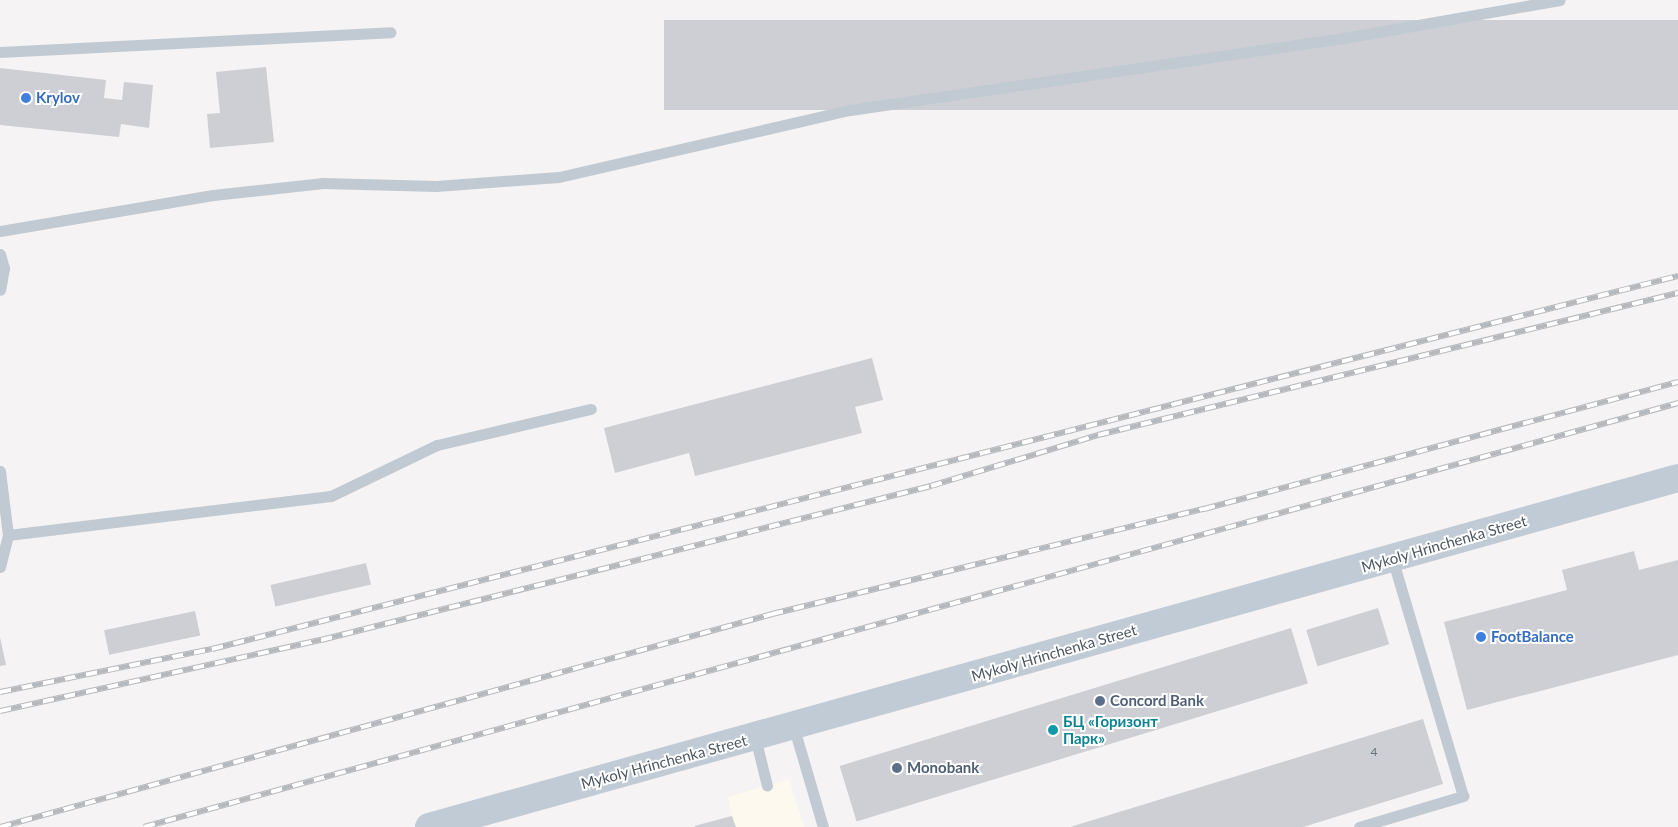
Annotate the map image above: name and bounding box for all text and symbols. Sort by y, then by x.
place label: Krylov [36,89,80,107]
marker: Krylov [20,92,32,104]
street label: Mykoly Hrinchenka Street [1359,512,1529,576]
street label: Mykoly Hrinchenka Street [969,621,1139,685]
place label: FootBalance [1491,628,1574,646]
marker: FootBalance [1475,631,1487,643]
place label: Concord Bank [1110,692,1204,710]
marker: Concord Bank [1094,695,1106,707]
place label: БЦ «Горизонт Парк» [1063,712,1158,747]
marker: БЦ «Горизонт Парк» [1047,724,1059,736]
street label: Mykoly Hrinchenka Street [579,731,749,793]
house number: 4 [1371,745,1377,759]
place label: Monobank [907,759,979,777]
marker: Monobank [891,762,903,774]

